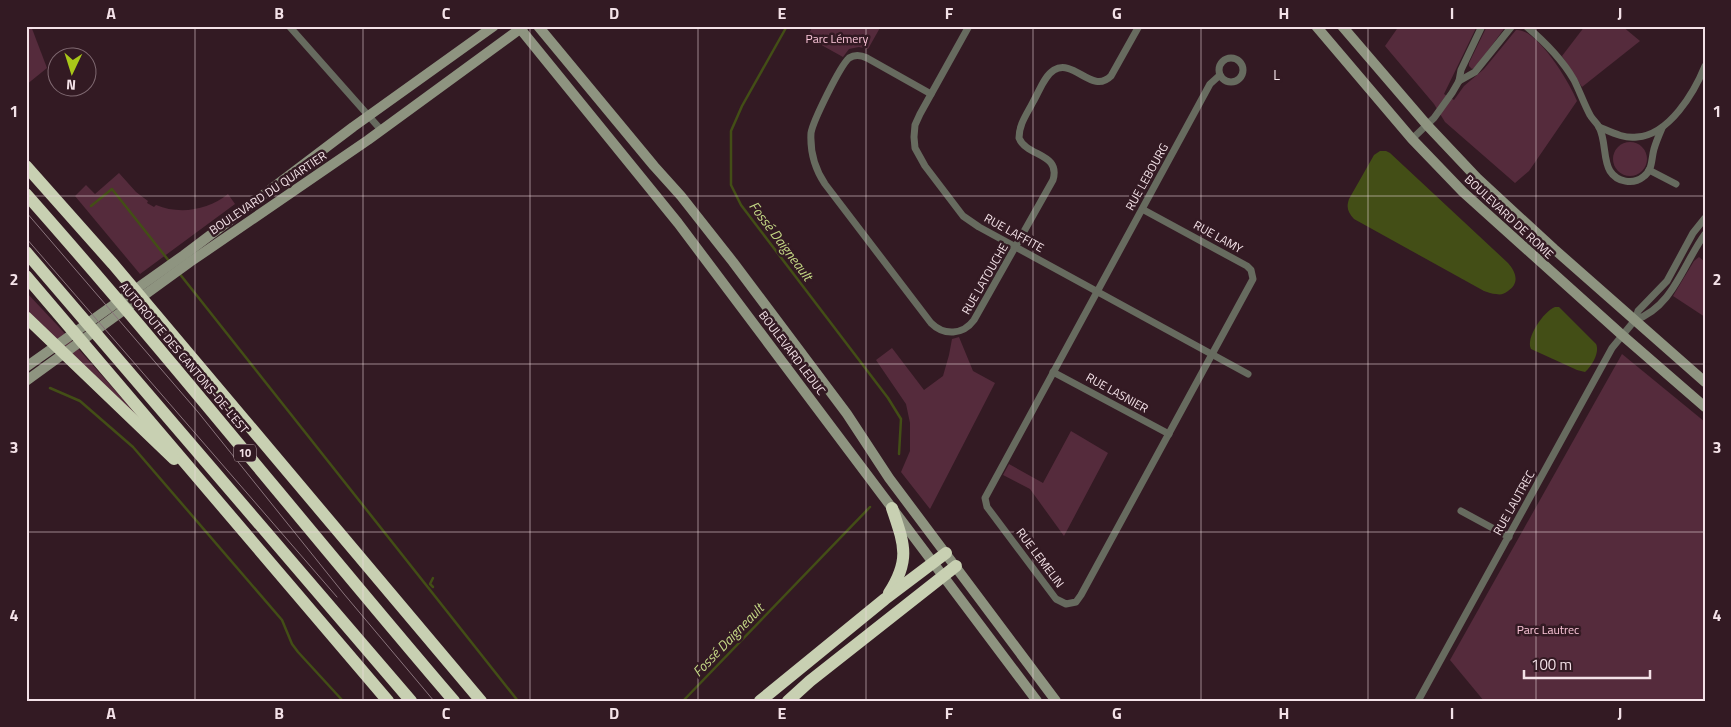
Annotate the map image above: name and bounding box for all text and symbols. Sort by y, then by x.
text: A [106,1,116,25]
text: B [274,1,284,25]
text: C [442,1,451,25]
text: D [609,1,619,25]
text: E [778,1,787,25]
text: F [945,1,954,25]
text: G [1112,1,1122,25]
text: H [1279,1,1289,25]
text: I [1450,1,1454,25]
text: J [1618,1,1622,25]
park label: Parc Lémery [806,29,869,48]
north arrow [48,48,98,98]
district label: L [1273,64,1281,85]
text: N [65,75,77,96]
text: 1 [10,99,18,123]
text: 1 [1713,99,1721,123]
street label: RUE LEBOURG [1120,140,1173,214]
street label: BOULEVARD DU QUARTIER [205,146,330,239]
street label: BOULEVARD DE ROME [1460,170,1559,263]
water label: Fossé Daigneault [744,196,819,286]
street label: RUE LAFFITE [981,208,1048,257]
street label: RUE LAMY [1190,215,1247,258]
street label: RUE LATOUCHE [956,239,1013,318]
text: 2 [10,267,18,291]
text: 2 [1713,267,1721,291]
street label: AUTOROUTE DES CANTONS-DE-L'EST [115,278,254,438]
street label: BOULEVARD LEDUC [754,306,831,399]
street label: RUE LASNIER [1083,368,1152,418]
text: 3 [10,435,18,459]
text: 3 [1713,435,1721,459]
road number: 10 [234,444,256,462]
street label: RUE LAUTREC [1488,466,1539,539]
street label: RUE LEMELIN [1012,524,1069,591]
water label: Fossé Daigneault [687,597,769,681]
text: 4 [10,603,19,627]
text: 4 [1713,603,1722,627]
park label: Parc Lautrec [1517,620,1579,639]
scale bar [1524,647,1650,679]
text: 100 m [1531,653,1572,676]
text: A [106,701,116,725]
text: B [274,701,284,725]
text: C [442,701,451,725]
text: D [609,701,619,725]
text: E [778,701,787,725]
text: F [945,701,954,725]
text: G [1112,701,1122,725]
text: H [1279,701,1289,725]
text: I [1450,701,1454,725]
text: J [1618,701,1622,725]

